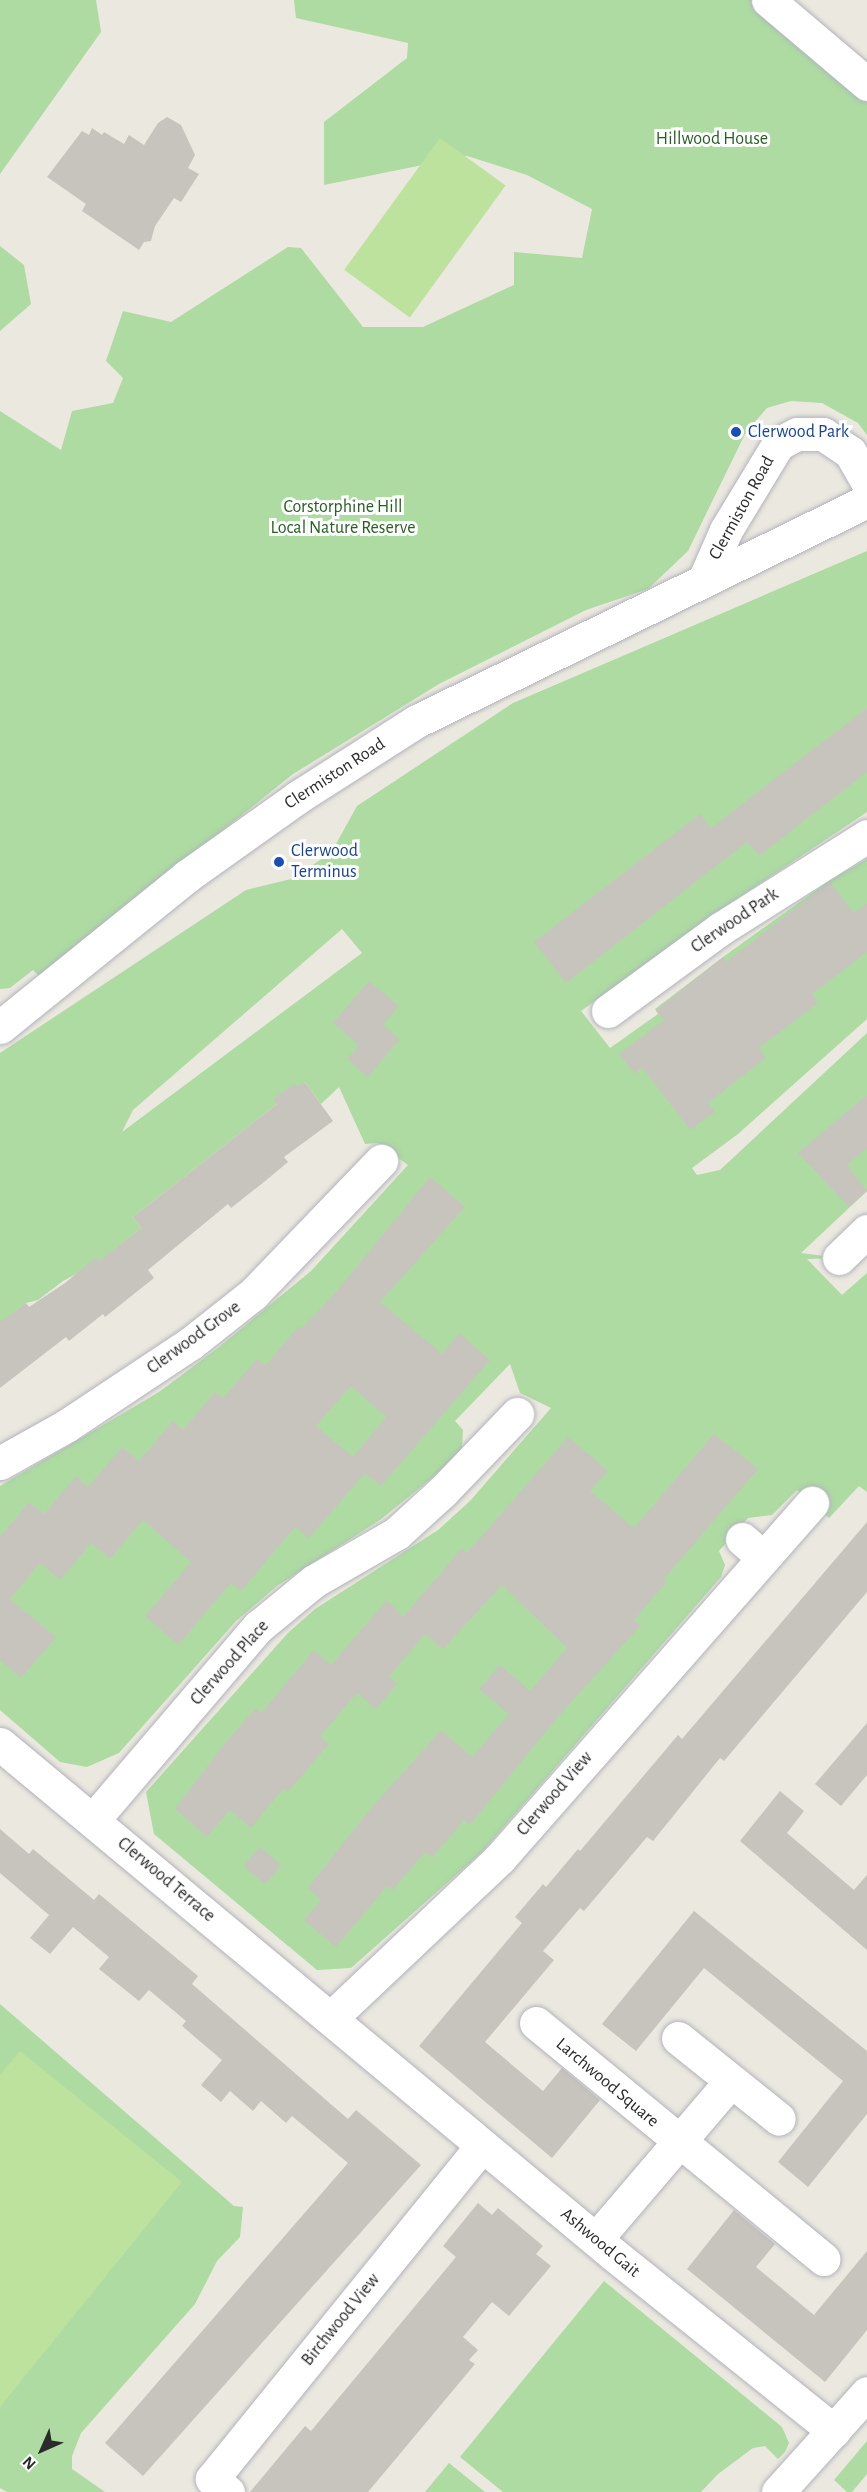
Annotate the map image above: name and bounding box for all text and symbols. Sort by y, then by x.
park label: Hillwood House [656,128,768,150]
place label: Clerwood Park [748,421,849,443]
marker: Clerwood Park [729,425,743,439]
street label: Clermiston Road [705,452,779,564]
park label: Corstorphine Hill Local Nature Reserve [271,497,415,540]
street label: Clermiston Road [281,733,389,815]
place label: Clerwood Terminus [291,841,358,884]
marker: Clerwood Terminus [272,855,286,869]
street label: Clerwood Park [687,884,783,958]
street label: Clerwood Grove [143,1297,245,1379]
street label: Clerwood Place [186,1616,274,1710]
street label: Clerwood View [512,1747,598,1841]
street label: Clerwood Terrace [113,1833,219,1927]
street label: Larchwood Square [551,2034,663,2132]
street label: Ashwood Gait [556,2204,644,2282]
street label: Birchwood View [297,2269,385,2371]
north arrow [12,2420,72,2480]
text: N [20,2453,39,2472]

